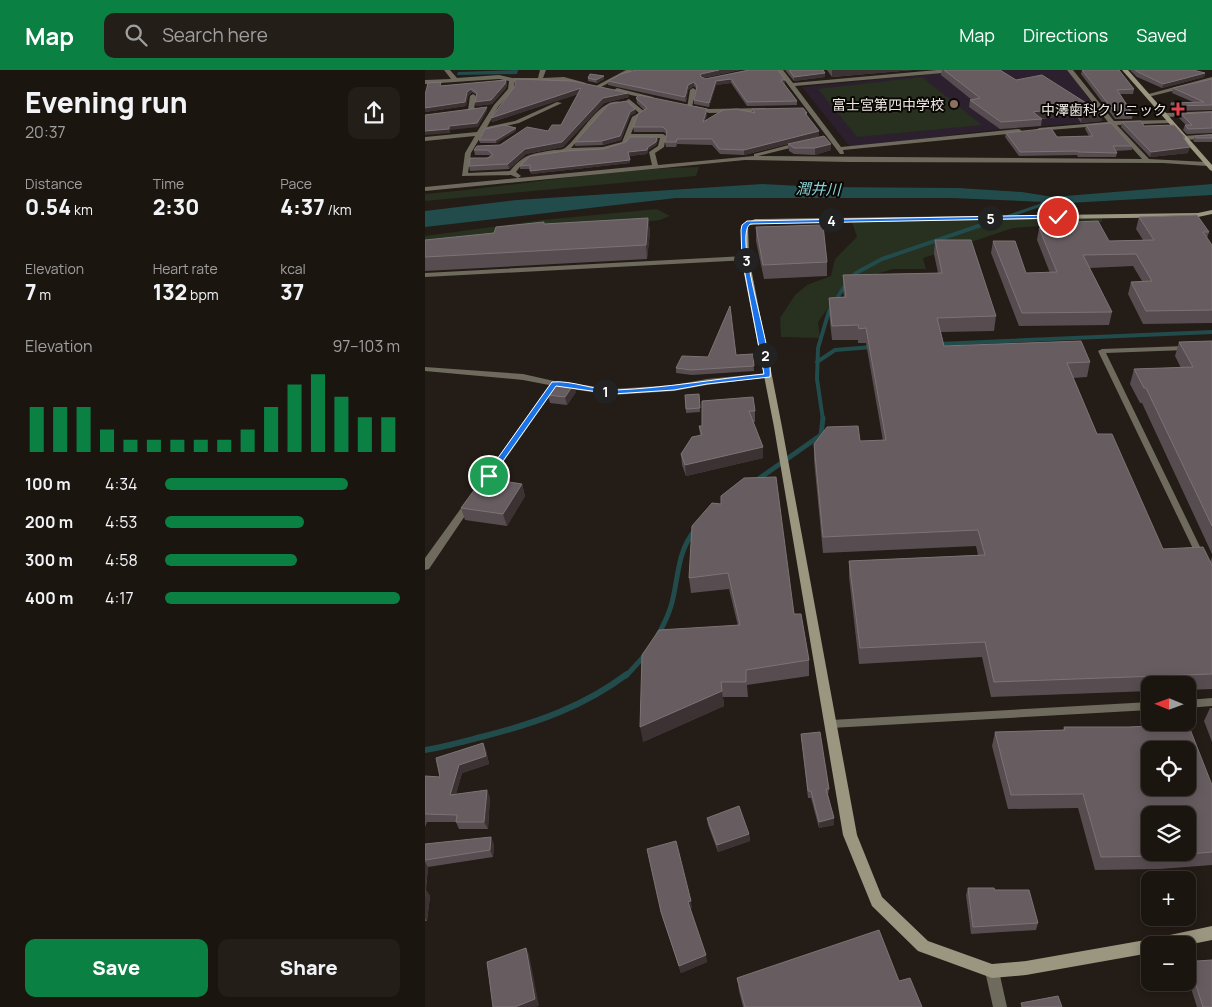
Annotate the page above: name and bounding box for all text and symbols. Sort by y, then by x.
search box [104,13,454,58]
text: Map [25,19,74,52]
icon: search [122,21,150,49]
text: Search here [162,22,268,48]
text: Map [959,23,995,47]
text: Directions [1023,23,1108,47]
text: Saved [1136,23,1187,47]
text: Evening run [25,83,188,121]
button: share [348,87,400,139]
place label: 富士宮第四中学校 [832,95,944,114]
marker: 富士宮第四中学校 [948,98,960,110]
place label: 中澤歯科クリニック [1041,100,1167,119]
marker: 中澤歯科クリニック [1171,102,1185,116]
text: 20:37 [25,121,66,143]
text: Distance [25,174,82,193]
text: Time [153,174,184,193]
text: Pace [280,174,312,193]
water label: 潤井川 [795,178,843,200]
text: 0.54 [25,193,71,221]
text: 2:30 [153,193,199,221]
text: 4:37 [280,193,325,221]
pin [1037,196,1079,238]
text: km [71,200,93,219]
text: /km [325,200,352,219]
icon: check [1044,203,1072,231]
pin: 5 [977,206,1003,230]
pin: 4 [819,208,843,232]
text: 5 [986,209,995,228]
text: 4 [827,211,836,230]
pin: 3 [733,248,759,272]
text: 3 [742,251,751,270]
text: Elevation [25,259,84,278]
text: Heart rate [153,259,218,278]
text: kcal [280,259,306,278]
text: 7 [25,278,36,306]
text: 132 [153,278,187,306]
text: 37 [280,278,304,306]
text: m [36,285,51,304]
text: bpm [187,285,219,304]
text: Elevation [25,335,93,357]
text: 97–103 m [333,335,400,357]
pin: 2 [753,342,777,368]
text: 2 [761,346,770,365]
pin: 1 [593,378,617,404]
text: 1 [602,382,609,401]
pin [468,455,510,497]
icon: arrive [475,462,503,490]
text: 100 m [25,473,71,495]
text: 4:34 [105,473,138,495]
text: 200 m [25,511,73,533]
text: 4:53 [105,511,137,533]
text: 300 m [25,549,73,571]
text: 4:58 [105,549,138,571]
text: 400 m [25,587,73,609]
text: 4:17 [105,587,134,609]
north arrow [1141,676,1196,731]
map controls [1141,676,1196,991]
button: locate [1141,741,1196,796]
button: layers [1141,806,1196,861]
button: + [1141,871,1196,926]
button: − [1141,936,1196,991]
button: Save [25,939,208,997]
button: Share [218,939,400,997]

